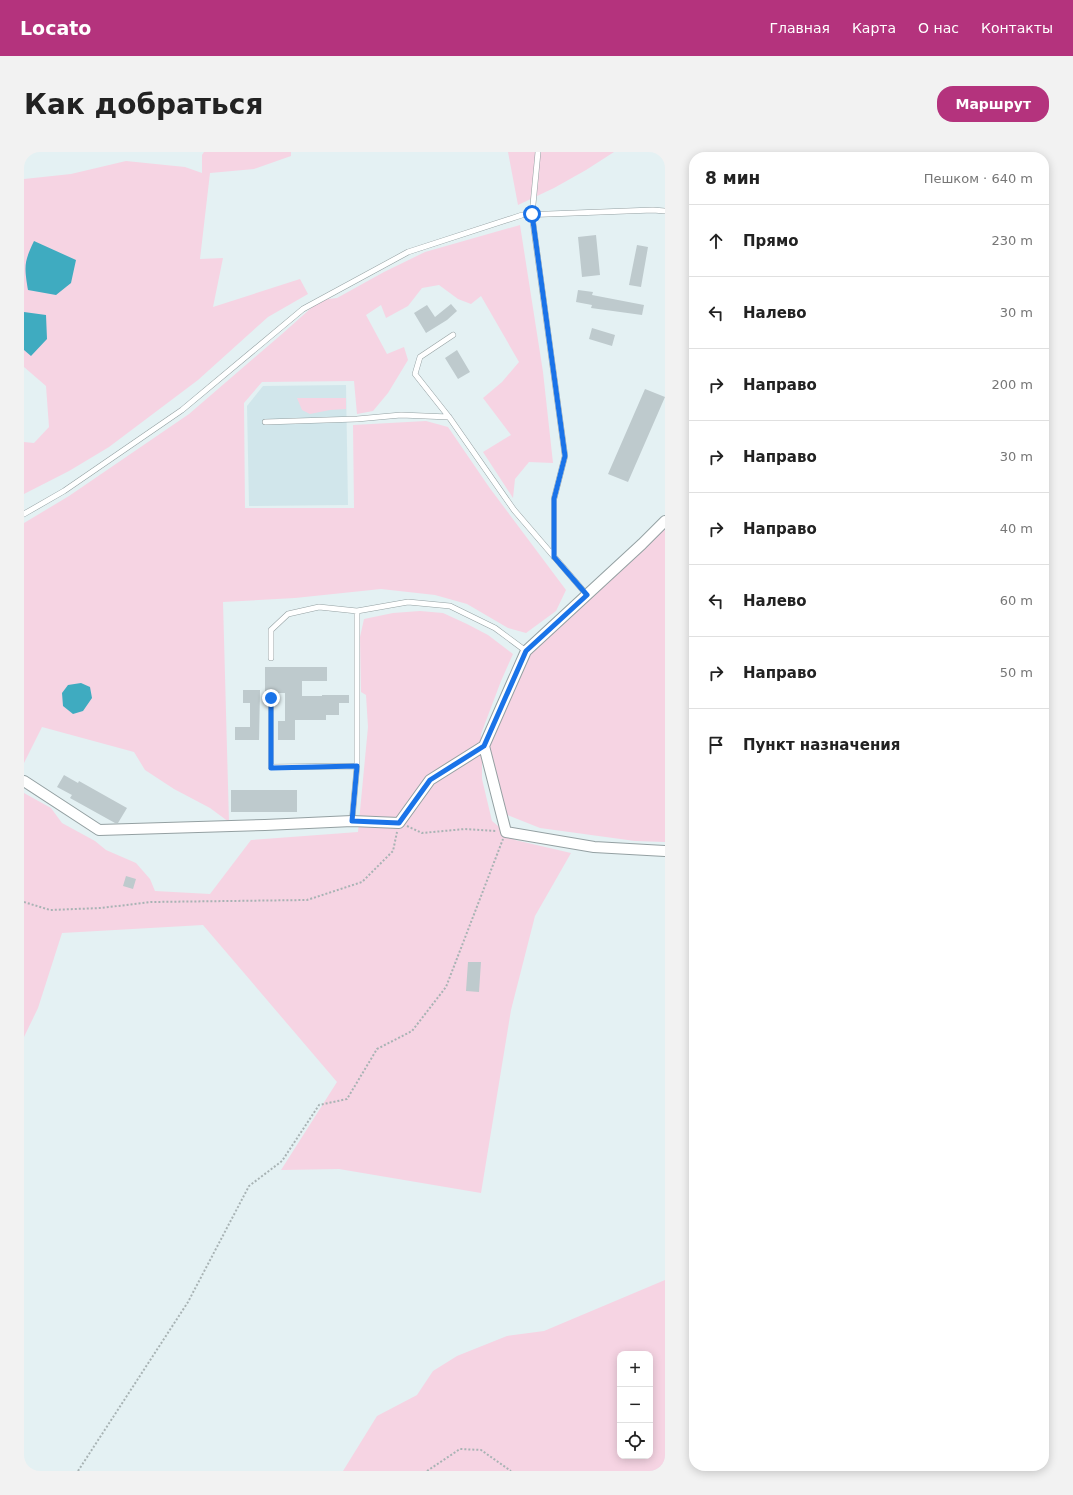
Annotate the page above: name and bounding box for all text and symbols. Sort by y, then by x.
text: Locato [20,17,91,39]
text: Главная [769,20,830,36]
text: Карта [852,20,896,36]
text: О нас [918,20,959,36]
text: Контакты [981,20,1053,36]
button: Маршрут [937,86,1049,122]
text: Как добраться [24,88,263,121]
text: 8 мин [705,168,760,188]
text: Пешком · 640 m [924,171,1033,186]
route start [523,205,541,223]
icon: ahead [705,230,727,252]
text: Прямо [743,232,799,250]
text: 230 m [991,233,1033,248]
icon: left [705,302,727,324]
text: Налево [743,304,807,322]
text: 30 m [1000,305,1033,320]
icon: right [705,374,727,396]
text: Направо [743,376,817,394]
text: 200 m [991,377,1033,392]
icon: right [705,446,727,468]
text: Направо [743,448,817,466]
text: 30 m [1000,449,1033,464]
icon: right [705,518,727,540]
text: Направо [743,520,817,538]
text: 40 m [1000,521,1033,536]
icon: left [705,590,727,612]
text: Налево [743,592,807,610]
text: 60 m [1000,593,1033,608]
icon: right [705,662,727,684]
text: Направо [743,664,817,682]
text: 50 m [1000,665,1033,680]
route end [262,689,280,707]
icon: arrive [705,734,727,756]
text: Пункт назначения [743,736,900,754]
map controls [617,1351,653,1459]
button: + [617,1351,653,1387]
button: − [617,1387,653,1423]
button: locate [617,1423,653,1459]

